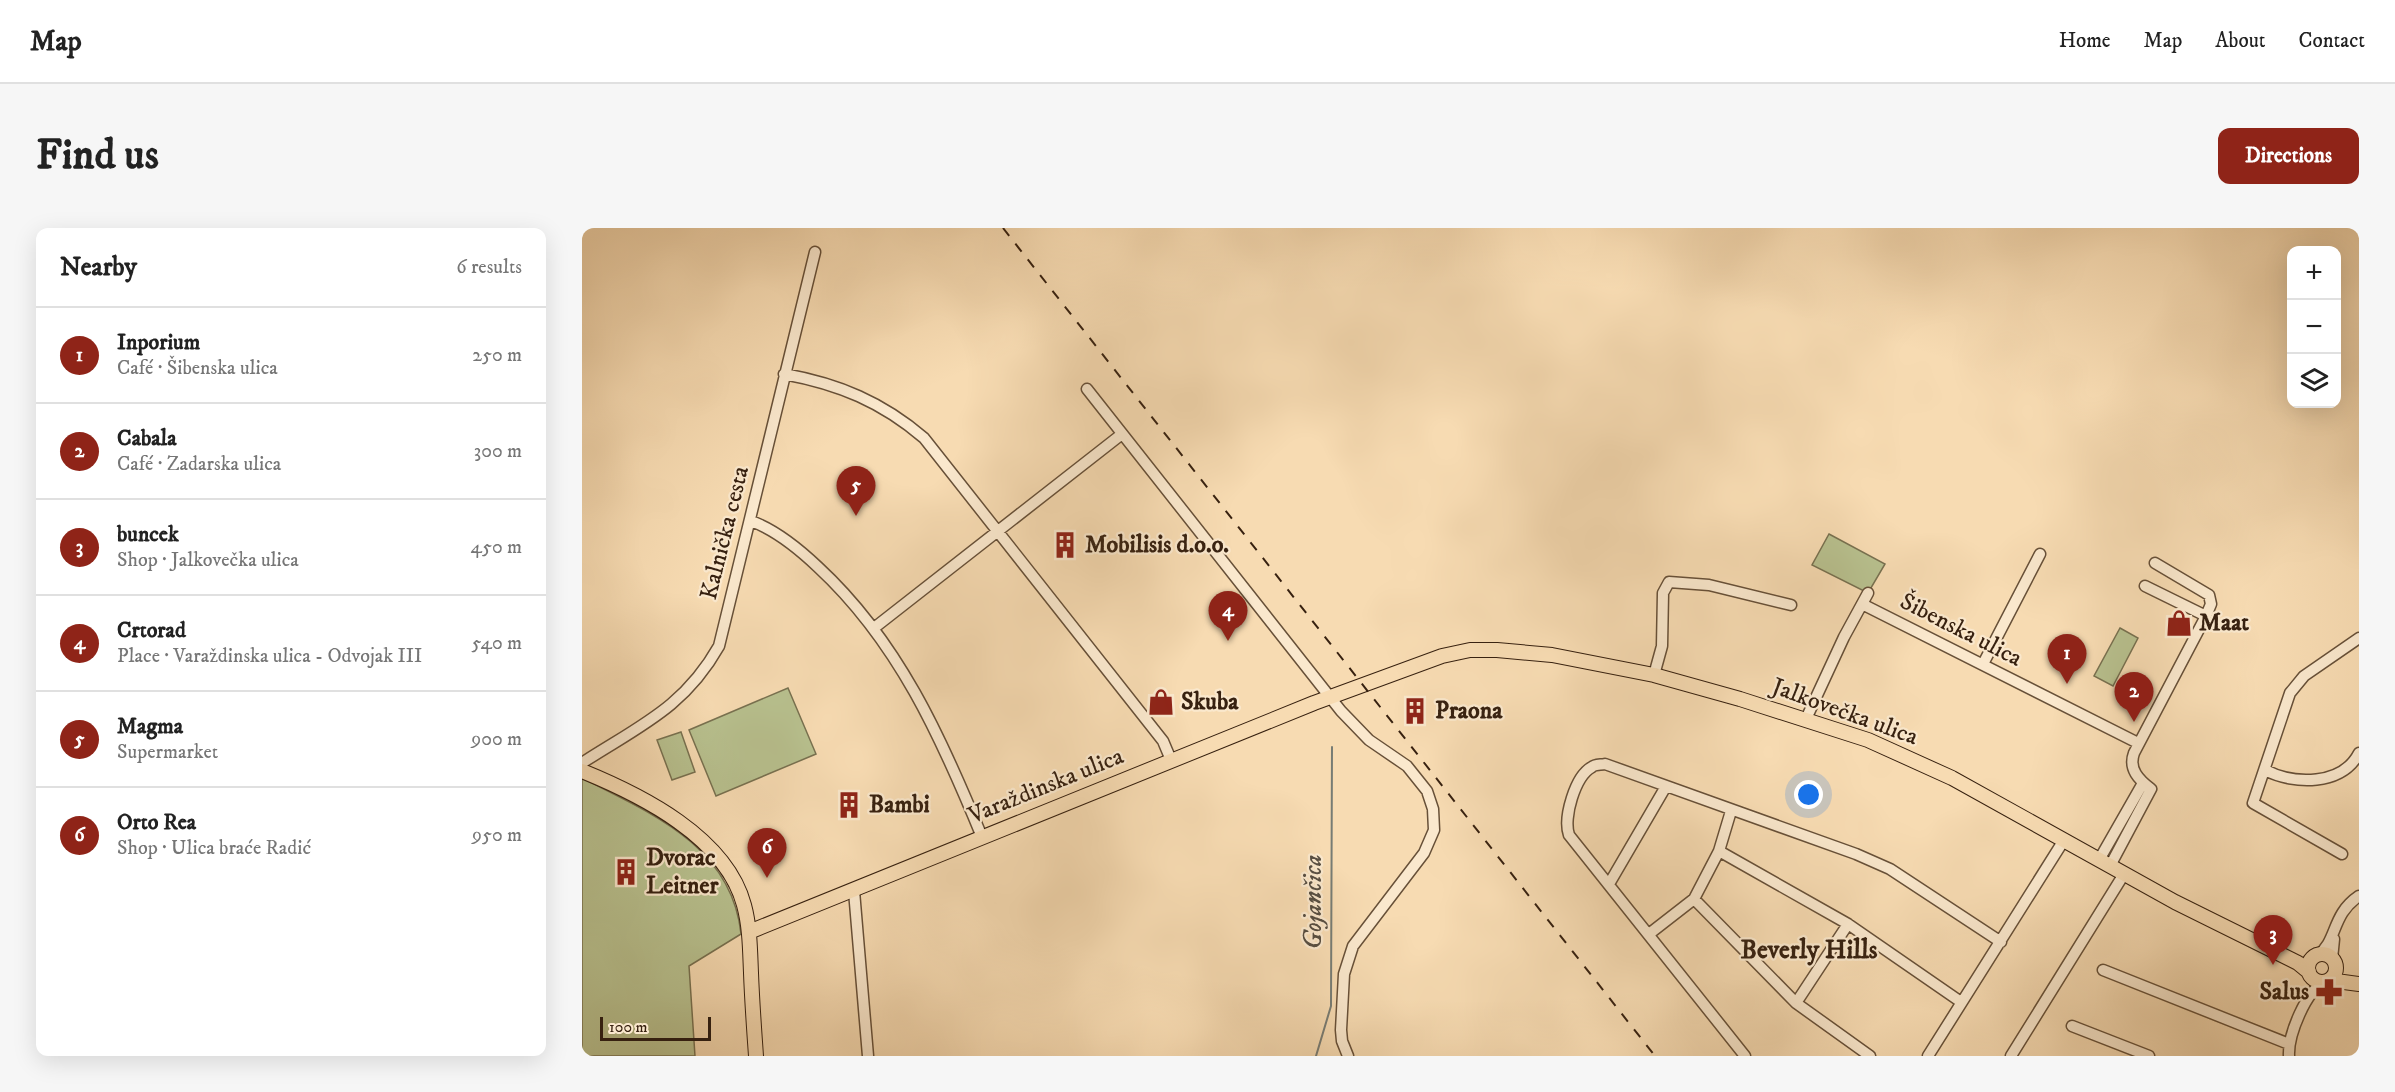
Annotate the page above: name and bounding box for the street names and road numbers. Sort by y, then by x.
street label: Kalnička cesta [694,462,756,603]
street label: Šibenska ulica [1895,585,2028,674]
street label: Jalkovečka ulica [1766,671,1923,753]
street label: Varaždinska ulica [963,741,1129,831]

